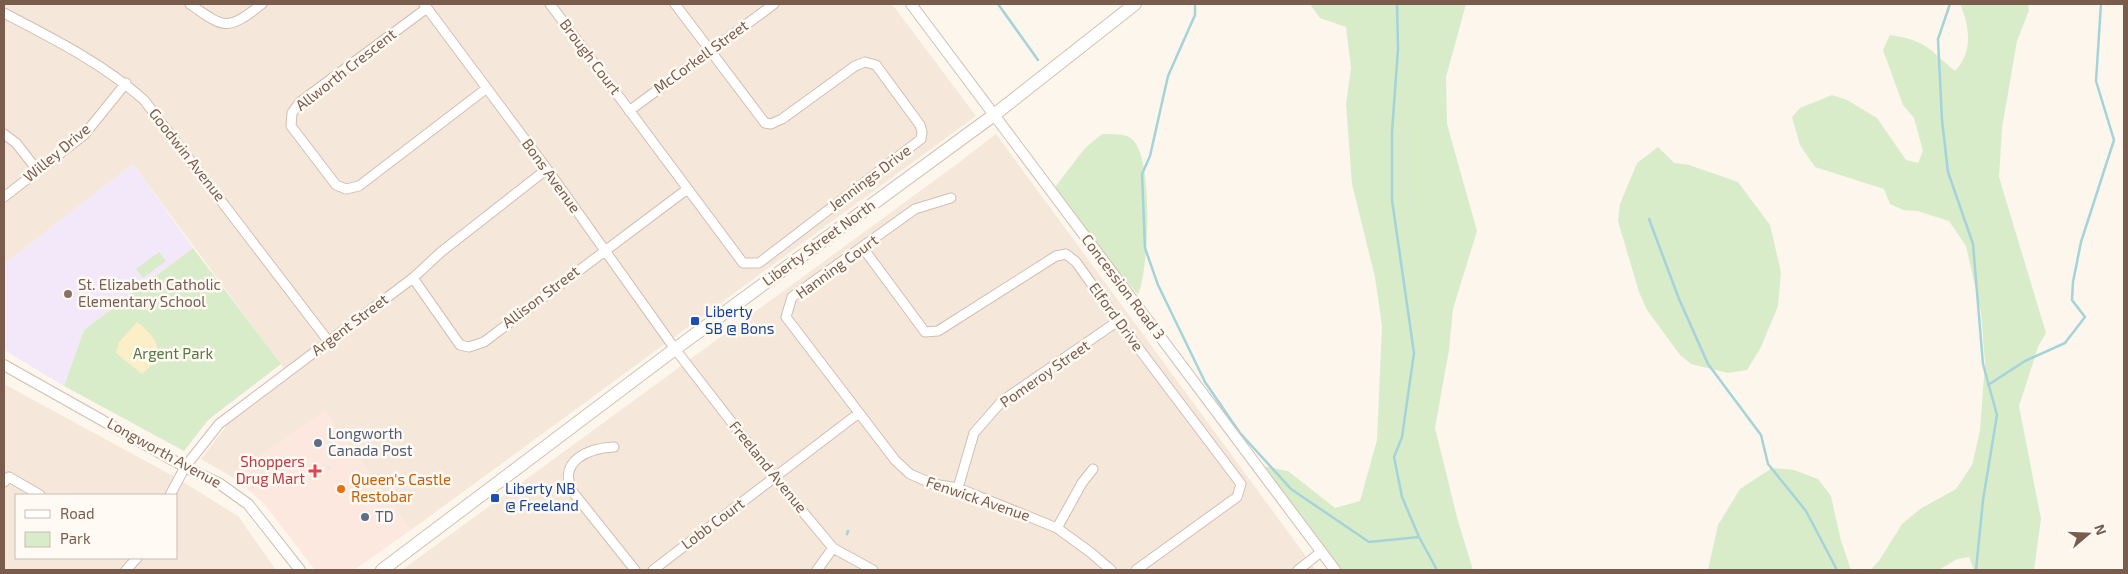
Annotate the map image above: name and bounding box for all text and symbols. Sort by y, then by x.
street label: Brough Court [557,15,625,98]
street label: McCorkell Street [650,16,751,97]
street label: Allworth Crescent [292,24,399,114]
street label: Goodwin Avenue [146,104,230,204]
street label: Willey Drive [19,119,93,185]
street label: Bons Avenue [519,135,585,216]
street label: Jennings Drive [825,141,914,214]
street label: Liberty Street North [758,195,878,289]
street label: Hanning Court [792,230,881,302]
street label: Concession Road 3 [1078,230,1169,342]
street label: Allison Street [498,261,583,331]
place label: St. Elizabeth Catholic Elementary School [78,275,221,310]
street label: Elford Drive [1086,279,1148,354]
marker: St. Elizabeth Catholic Elementary School [62,288,74,300]
street label: Argent Street [308,289,391,359]
place label: Liberty SB @ Bons [705,302,774,337]
marker: Liberty SB @ Bons [689,315,701,327]
street label: Pomeroy Street [996,335,1093,411]
park label: Argent Park [133,344,213,362]
street label: Longworth Avenue [104,413,225,491]
street label: Freeland Avenue [726,417,811,516]
place label: Longworth Canada Post [328,424,413,459]
marker: Longworth Canada Post [312,437,324,449]
place label: Shoppers Drug Mart [236,452,305,487]
marker: Shoppers Drug Mart [309,465,321,477]
place label: Queen's Castle Restobar [351,470,451,505]
street label: Fenwick Avenue [924,472,1033,524]
place label: Liberty NB @ Freeland [505,479,579,514]
marker: Queen's Castle Restobar [335,483,347,495]
marker: Liberty NB @ Freeland [489,492,501,504]
legend [15,494,178,559]
street label: Lobb Court [677,494,748,553]
text: Road [60,504,95,522]
place label: TD [375,507,394,525]
north arrow [2063,509,2113,559]
marker: TD [359,511,371,523]
text: N [2091,522,2110,537]
text: Park [60,529,91,547]

